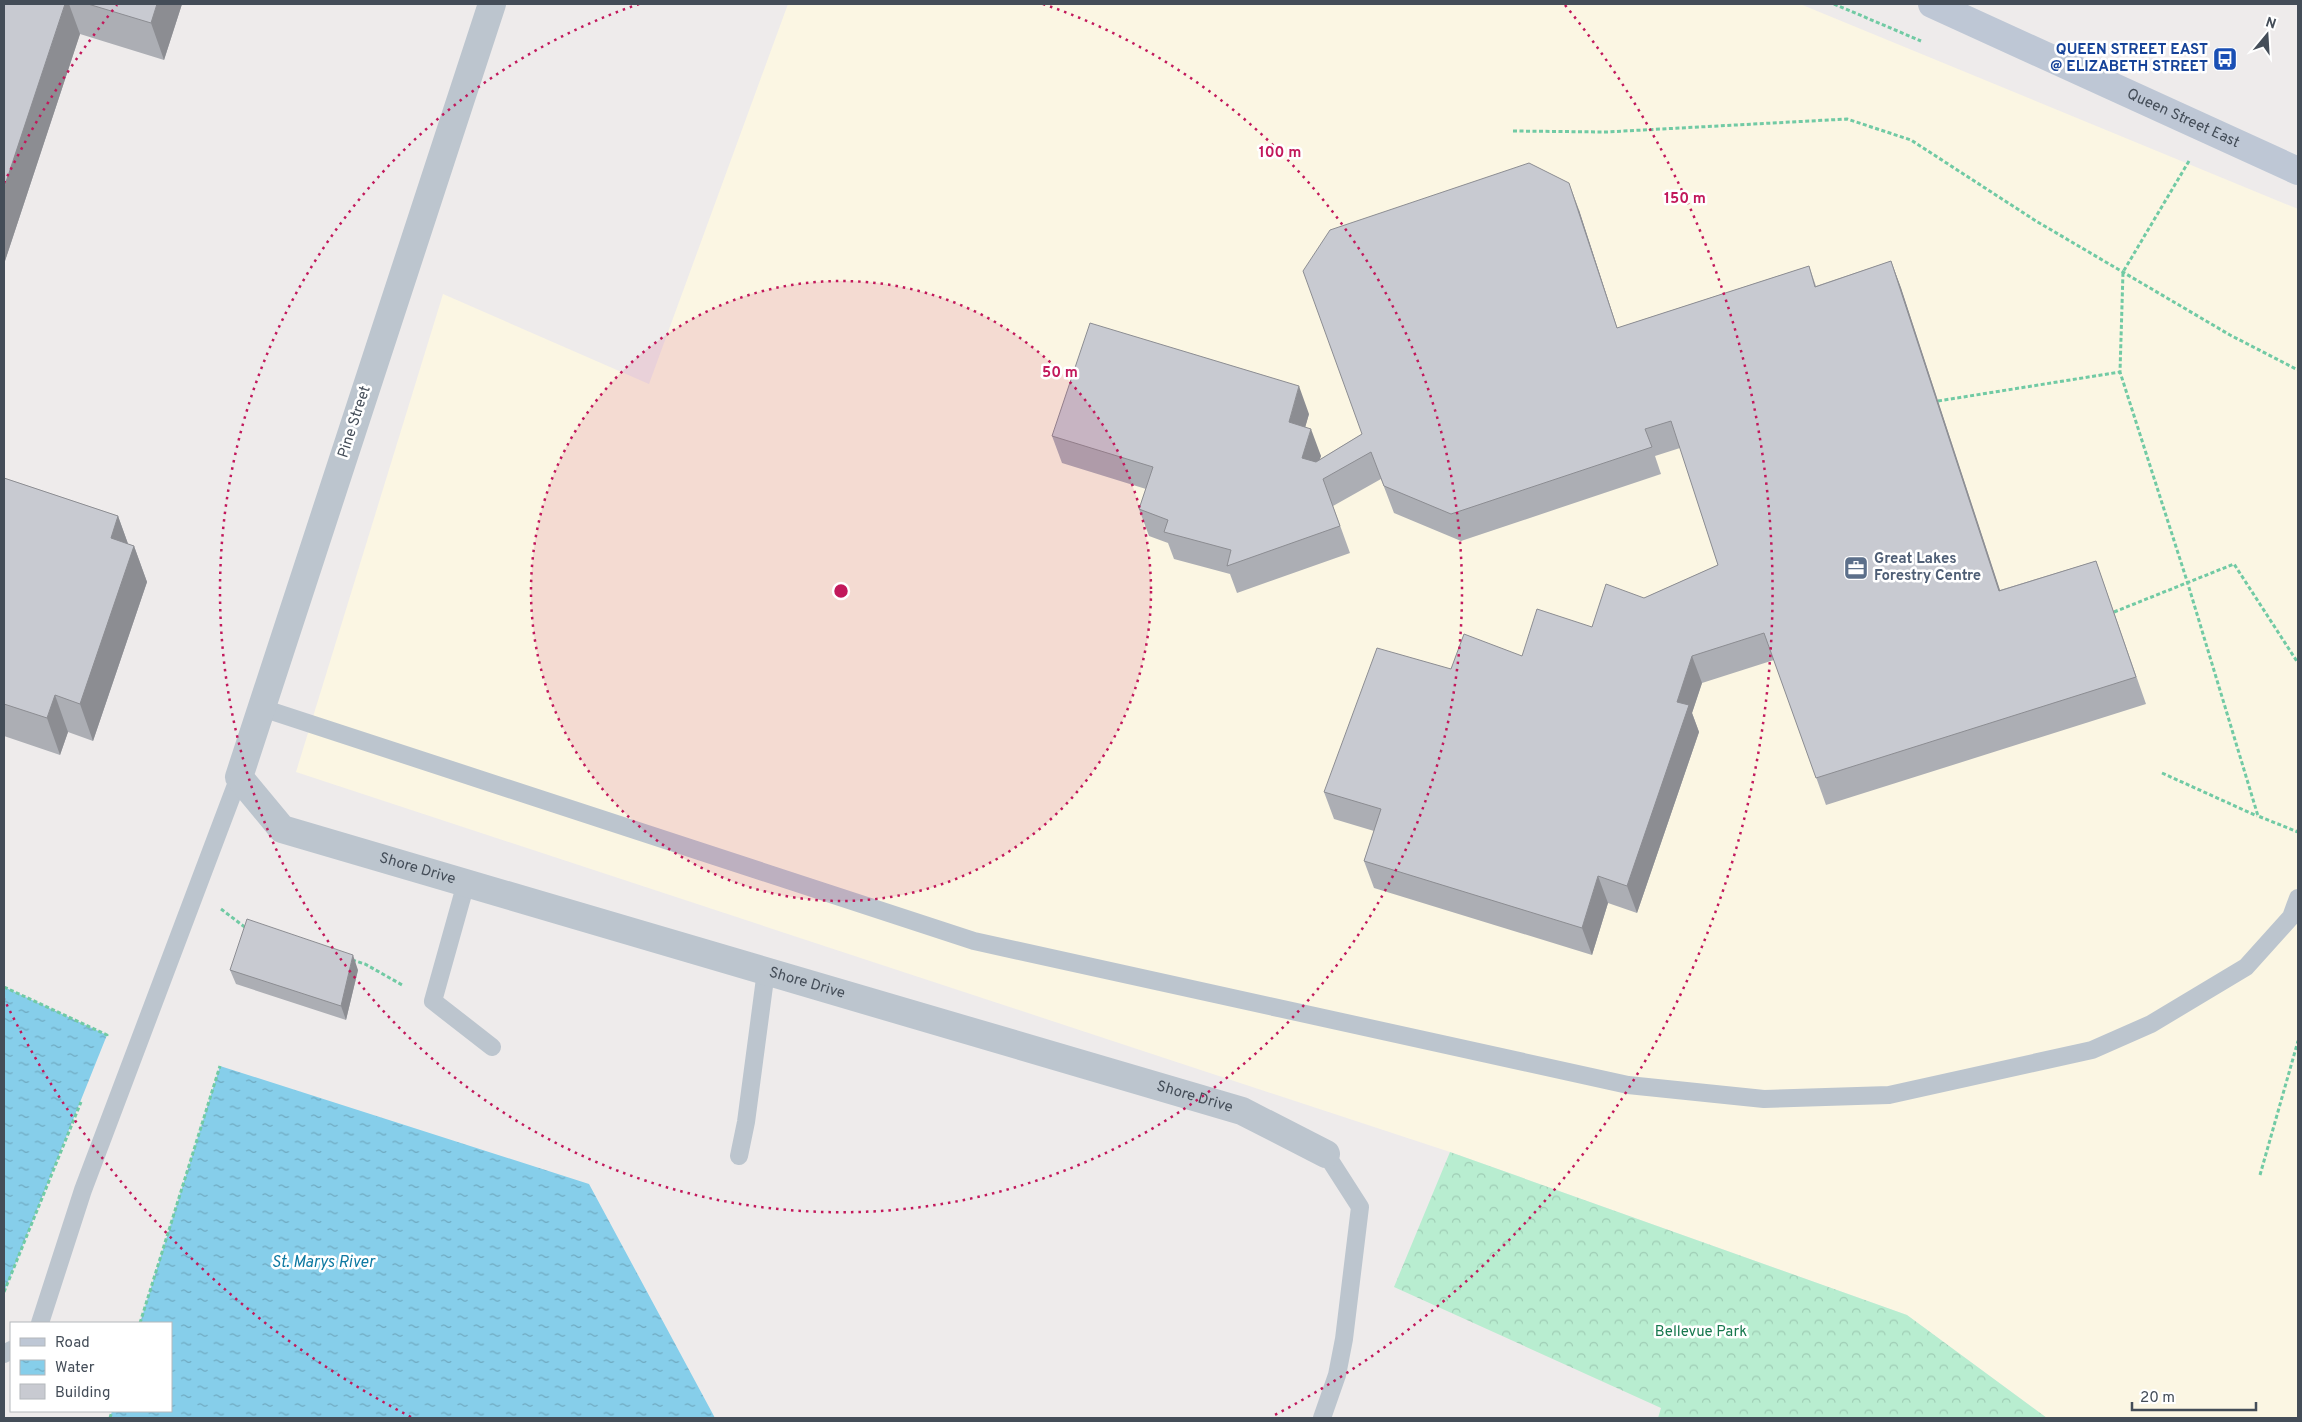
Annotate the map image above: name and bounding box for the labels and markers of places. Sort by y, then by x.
place label: QUEEN STREET EAST @ ELIZABETH STREET [2050,41,2208,77]
bus stop icon: QUEEN STREET EAST @ ELIZABETH STREET [2212,46,2238,72]
place label: Great Lakes Forestry Centre [1874,550,1981,586]
office icon: Great Lakes Forestry Centre [1843,555,1869,581]
centre of rings [832,582,850,600]

